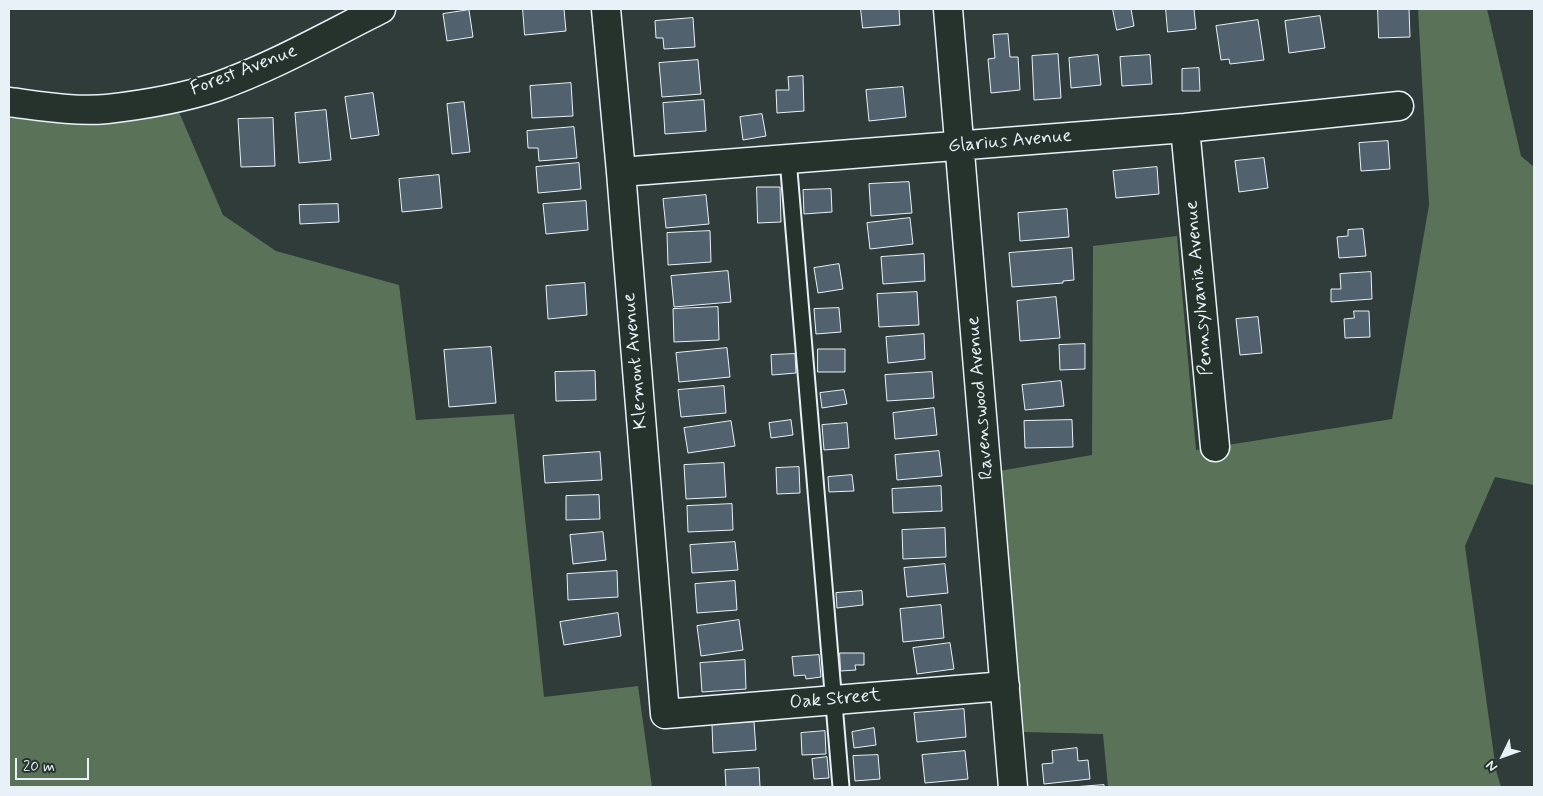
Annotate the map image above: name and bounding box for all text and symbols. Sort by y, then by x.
street label: Forest Avenue [187,40,301,102]
street label: Glarius Avenue [947,125,1073,159]
street label: Pennsylvania Avenue [1181,200,1219,376]
street label: Klemont Avenue [619,292,653,430]
street label: Ravenswood Avenue [963,315,999,481]
street label: Oak Street [789,685,881,715]
north arrow [1478,731,1528,781]
scale bar [18,748,91,780]
text: 20 m [23,757,55,777]
text: N [1482,757,1502,776]

